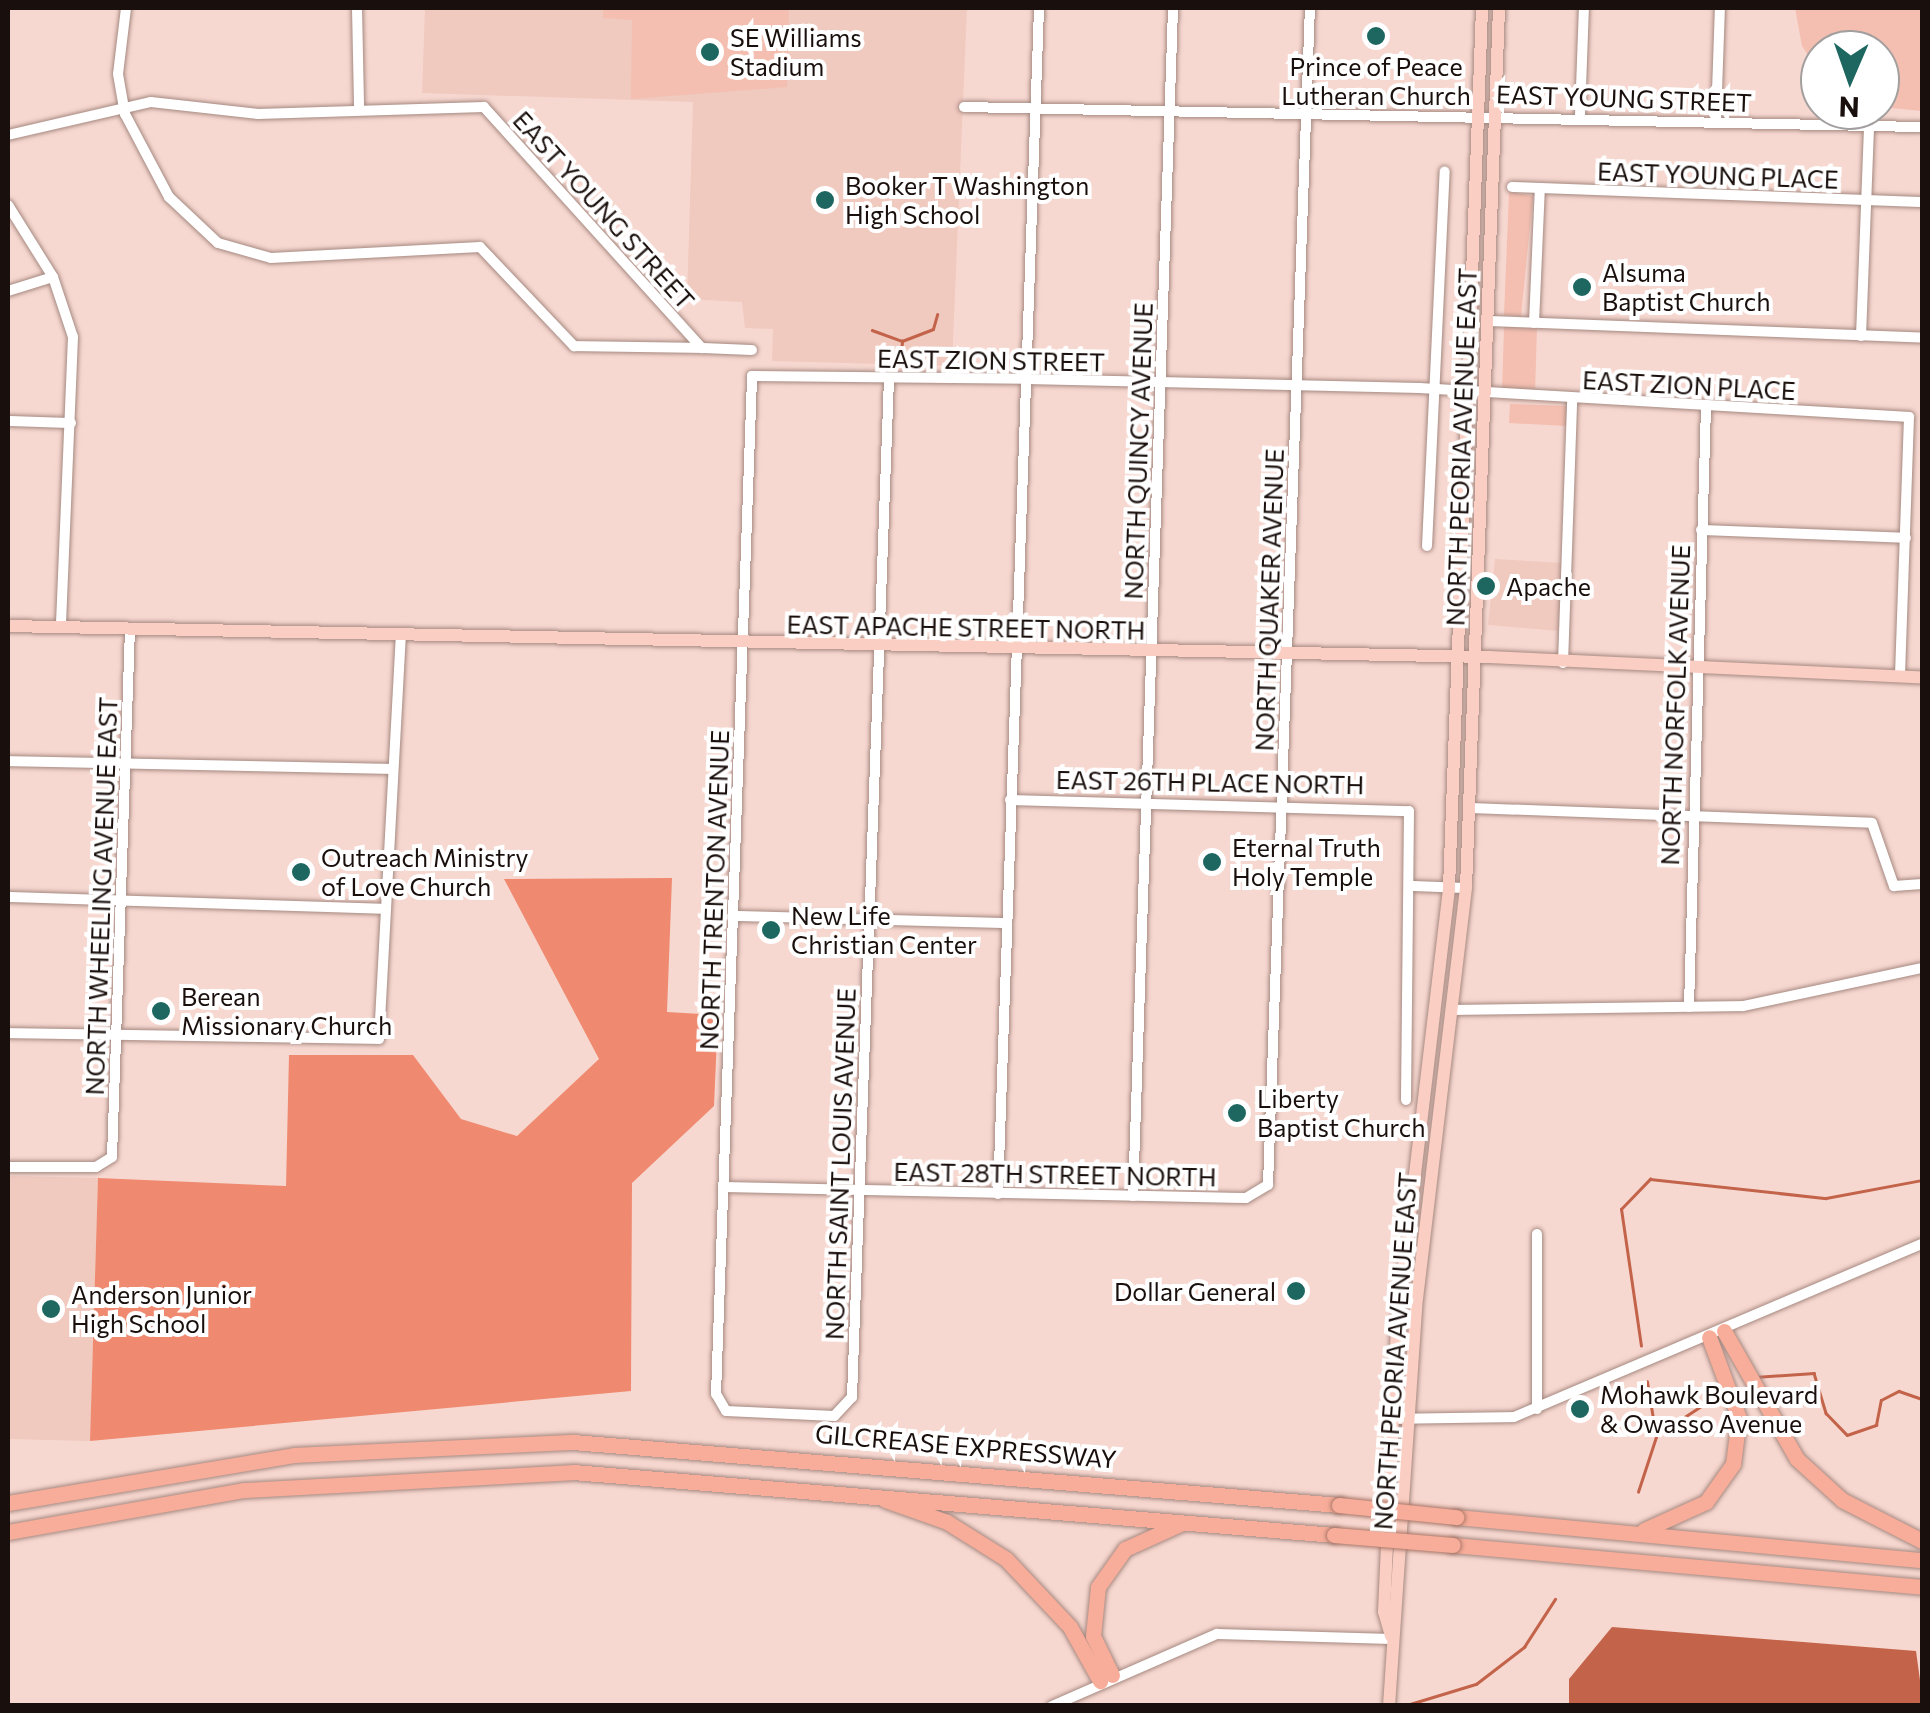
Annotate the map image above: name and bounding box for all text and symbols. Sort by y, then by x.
place label: SE Williams Stadium [730,23,862,82]
marker: Prince of Peace Lutheran Church [1365,25,1387,47]
north arrow [1800,30,1900,130]
marker: SE Williams Stadium [699,41,721,63]
place label: Prince of Peace Lutheran Church [1281,52,1471,111]
street label: EAST YOUNG STREET [1496,79,1752,117]
text: N [1838,91,1860,125]
street label: EAST YOUNG STREET [507,105,701,315]
street label: EAST YOUNG PLACE [1597,156,1839,194]
place label: Booker T Washington High School [845,171,1089,230]
marker: Booker T Washington High School [814,189,836,211]
place label: Alsuma Baptist Church [1602,258,1770,317]
street label: NORTH PEORIA AVENUE EAST [1440,267,1482,627]
marker: Alsuma Baptist Church [1571,276,1593,298]
street label: NORTH QUINCY AVENUE [1118,302,1158,600]
street label: EAST ZION STREET [877,343,1105,377]
street label: EAST ZION PLACE [1582,364,1796,406]
street label: NORTH QUAKER AVENUE [1249,448,1289,752]
street label: NORTH NORFOLK AVENUE [1654,544,1696,866]
place label: Apache [1506,571,1591,601]
marker: Apache [1475,575,1497,597]
street label: EAST APACHE STREET NORTH [786,609,1146,645]
street label: NORTH WHEELING AVENUE EAST [79,696,123,1096]
street label: NORTH TRENTON AVENUE [693,729,735,1051]
street label: EAST 26TH PLACE NORTH [1056,764,1364,800]
place label: Eternal Truth Holy Temple [1232,833,1381,892]
place label: Outreach Ministry of Love Church [321,843,529,902]
marker: Eternal Truth Holy Temple [1201,851,1223,873]
marker: Outreach Ministry of Love Church [290,861,312,883]
place label: New Life Christian Center [791,901,977,960]
marker: New Life Christian Center [760,919,782,941]
place label: Berean Missionary Church [181,982,392,1041]
street label: NORTH SAINT LOUIS AVENUE [819,988,861,1340]
marker: Berean Missionary Church [150,1000,172,1022]
place label: Liberty Baptist Church [1257,1084,1425,1143]
marker: Liberty Baptist Church [1226,1102,1248,1124]
street label: EAST 28TH STREET NORTH [893,1156,1217,1192]
street label: NORTH PEORIA AVENUE EAST [1368,1171,1422,1531]
place label: Dollar General [1114,1276,1276,1306]
place label: Anderson Junior High School [71,1280,252,1339]
marker: Dollar General [1285,1280,1307,1302]
marker: Anderson Junior High School [40,1298,62,1320]
place label: Mohawk Boulevard & Owasso Avenue [1600,1380,1818,1439]
marker: Mohawk Boulevard & Owasso Avenue [1569,1398,1591,1420]
street label: GILCREASE EXPRESSWAY [814,1418,1118,1474]

